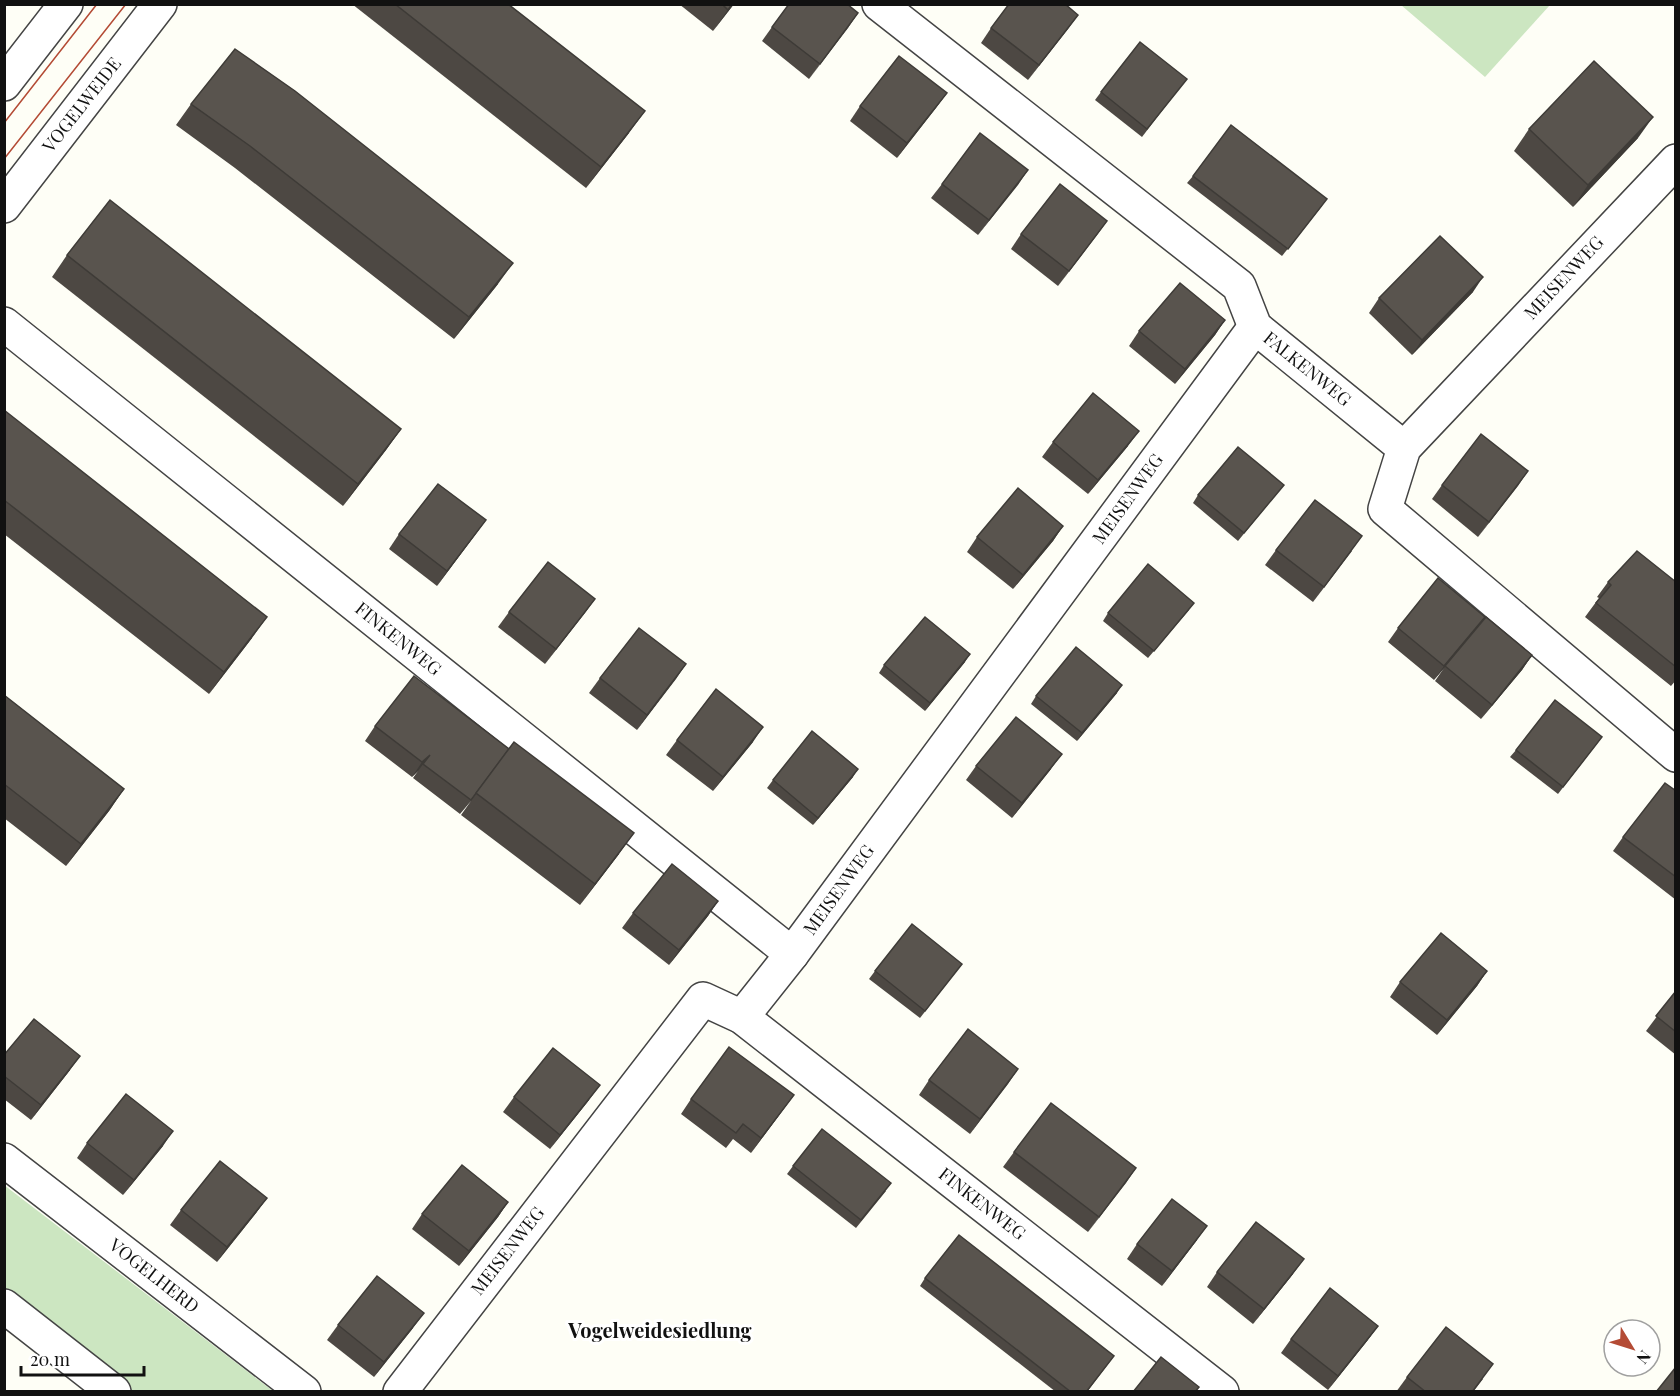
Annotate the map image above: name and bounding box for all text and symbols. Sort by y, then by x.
street label: VOGELWEIDE [36,52,126,158]
street label: MEISENWEG [1518,230,1608,324]
street label: FALKENWEG [1259,325,1357,411]
street label: MEISENWEG [1086,448,1168,548]
street label: FINKENWEG [351,596,447,681]
street label: MEISENWEG [797,839,879,939]
street label: FINKENWEG [934,1162,1031,1245]
street label: MEISENWEG [465,1201,550,1300]
street label: VOGELHERD [104,1232,204,1318]
district label: Vogelweidesiedlung [567,1316,752,1343]
north arrow [1602,1318,1662,1378]
scale bar [21,1339,144,1377]
text: 20 m [30,1347,70,1371]
text: N [1632,1347,1656,1369]

